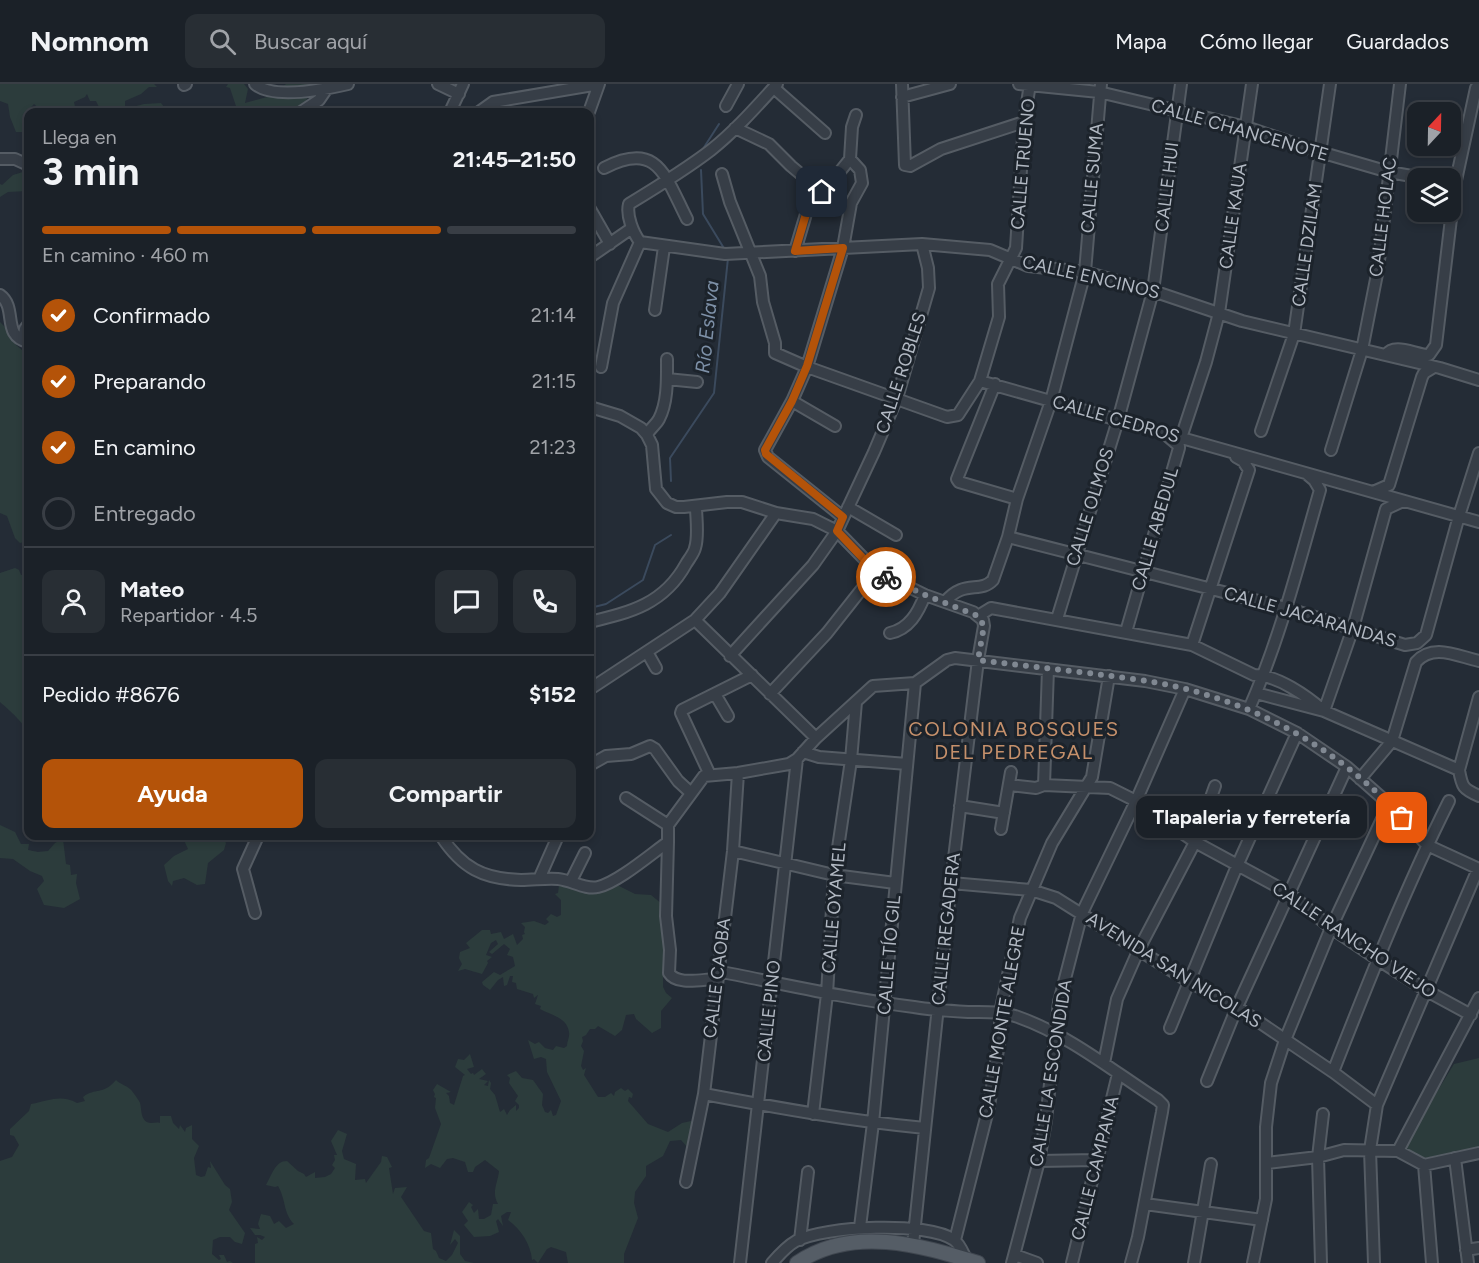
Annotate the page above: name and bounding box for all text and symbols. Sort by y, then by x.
search box [185,14,605,68]
text: Nomnom [30,24,149,58]
icon: search [206,25,239,58]
text: Buscar aquí [254,28,367,55]
text: Mapa [1115,29,1167,54]
text: Cómo llegar [1200,29,1313,54]
text: Guardados [1346,29,1449,54]
street label: CALLE CHANCENOTE [1149,94,1331,166]
street label: CALLE TRUENO [1006,98,1040,230]
north arrow [1407,102,1461,156]
map controls [1407,102,1461,222]
street label: CALLE SUMA [1076,122,1108,234]
text: Llega en [42,125,117,149]
street label: CALLE HUI [1151,141,1183,233]
text: 21:45–21:50 [453,146,576,173]
text: 3 min [42,148,139,195]
street label: CALLE HOLAC [1365,156,1401,278]
street label: CALLE KAUA [1215,161,1251,271]
pin [796,166,847,217]
button: layers [1407,168,1461,222]
icon: home [805,175,838,208]
street label: CALLE DZILAM [1287,182,1327,308]
text: En camino · 460 m [42,243,209,267]
street label: CALLE ENCINOS [1020,250,1162,304]
water label: Río Eslava [690,279,724,375]
icon: check [42,299,75,332]
text: Confirmado [93,302,210,329]
text: 21:14 [531,303,576,327]
street label: CALLE ROBLES [871,310,931,436]
icon: check [42,365,75,398]
text: Preparando [93,368,206,395]
text: 21:15 [532,369,576,393]
street label: CALLE CEDROS [1050,390,1182,448]
icon: check [42,431,75,464]
text: En camino [93,434,196,461]
text: 21:23 [529,435,576,459]
street label: CALLE OLMOS [1062,445,1118,569]
street label: CALLE ABEDUL [1127,464,1183,593]
text: Entregado [93,500,196,527]
courier [856,547,916,607]
icon: bike [870,561,903,594]
button: person [42,570,105,633]
button: chat [435,570,498,633]
button: phone [513,570,576,633]
text: Mateo [120,576,184,603]
street label: CALLE JACARANDAS [1221,582,1399,652]
text: Repartidor · 4.5 [120,603,258,627]
text: Pedido #8676 [42,681,180,708]
text: $152 [529,681,576,708]
district label: COLONIA BOSQUES DEL PEDREGAL [908,717,1120,764]
button: Ayuda [42,759,303,828]
button: Compartir [315,759,576,828]
pin [1376,792,1427,843]
callout: Tlapaleria y ferretería [1135,797,1366,839]
icon: bag [1385,801,1418,834]
text: Tlapaleria y ferretería [1153,805,1350,829]
street label: CALLE OYAMEL [817,841,851,974]
street label: CALLE REGADERA [927,852,965,1006]
street label: CALLE RANCHO VIEJO [1268,877,1440,1003]
street label: CALLE TÍO GIL [873,894,905,1016]
street label: AVENIDA SAN NICOLAS [1082,907,1266,1033]
street label: CALLE CAOBA [699,917,735,1039]
street label: CALLE MONTE ALEGRE [974,924,1030,1120]
street label: CALLE PINO [753,959,785,1063]
street label: CALLE LA ESCONDIDA [1025,978,1077,1168]
street label: CALLE CAMPANA [1066,1093,1124,1243]

